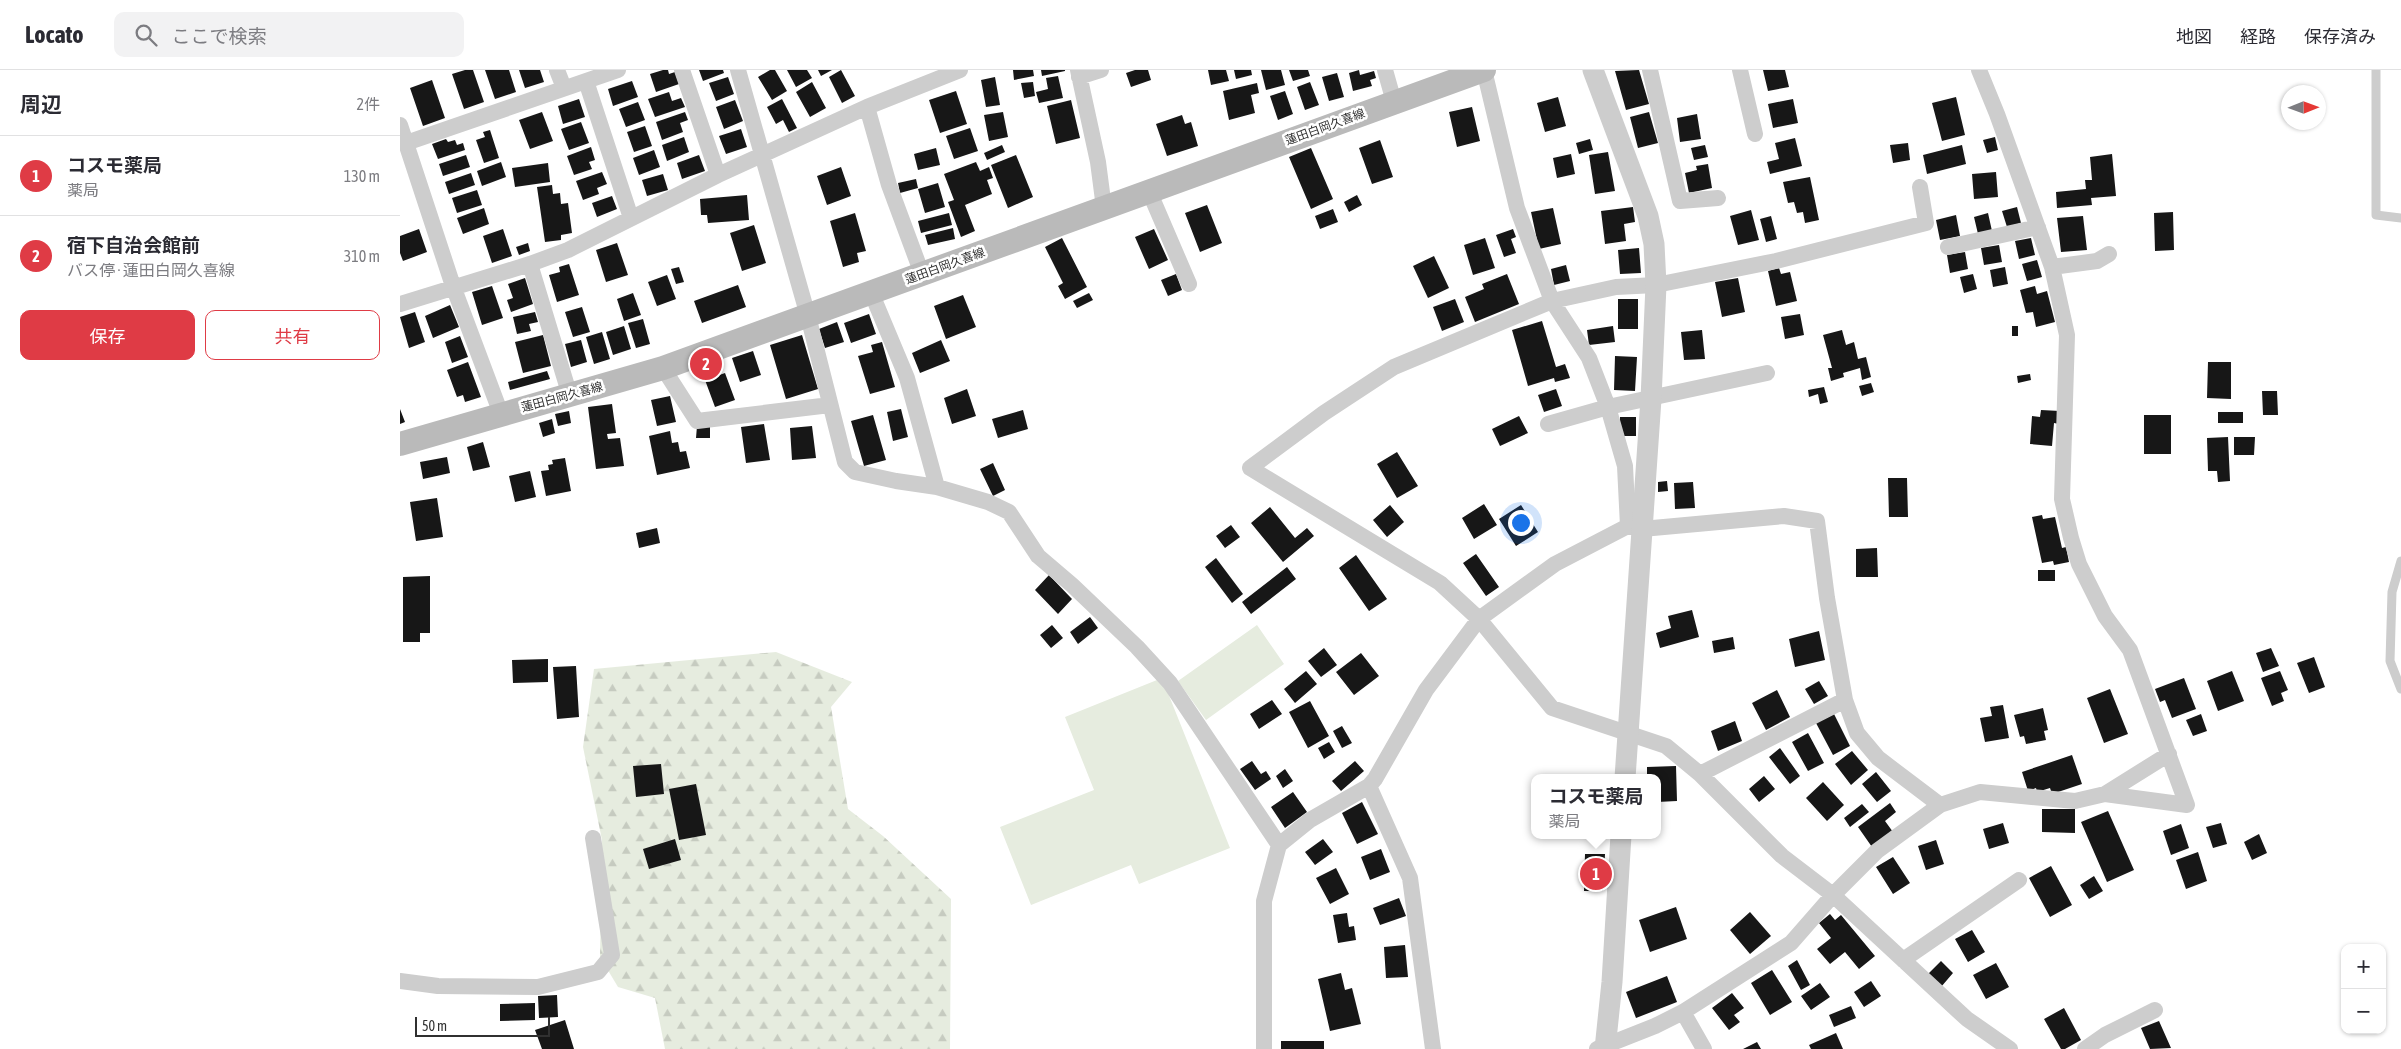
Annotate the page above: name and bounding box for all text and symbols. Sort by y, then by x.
search box [114,12,464,57]
text: Locato [25,21,84,48]
icon: search [132,21,160,49]
text: ここで検索 [172,25,267,47]
text: 地図 [2176,26,2212,47]
text: 経路 [2240,26,2276,47]
text: 保存済み [2304,26,2376,47]
north arrow [2281,85,2326,130]
text: 周辺 [20,92,62,116]
text: 2件 [356,95,380,113]
street label: 蓮田白岡久喜線 [1283,106,1367,148]
text: コスモ薬局 [67,154,162,176]
text: 1 [32,167,40,185]
text: 130 m [344,167,380,185]
text: 薬局 [67,181,99,199]
text: 宿下自治会館前 [67,234,200,256]
street label: 蓮田白岡久喜線 [903,245,987,287]
text: 2 [32,247,40,265]
text: 310 m [344,247,380,265]
text: バス停 · 蓮田白岡久喜線 [67,261,235,279]
button: 保存 [20,310,195,360]
button: 共有 [205,310,380,360]
pin: 2 [690,345,722,383]
street label: 蓮田白岡久喜線 [520,379,604,415]
your location [1508,510,1534,536]
popup [1531,774,1661,839]
text: コスモ薬局 [1548,785,1644,807]
text: 薬局 [1548,812,1581,830]
pin: 1 [1580,855,1612,893]
map controls [2341,944,2386,1034]
button: + [2341,944,2386,989]
button: − [2341,989,2386,1034]
scale bar [415,1014,550,1037]
text: 50 m [422,1018,447,1034]

